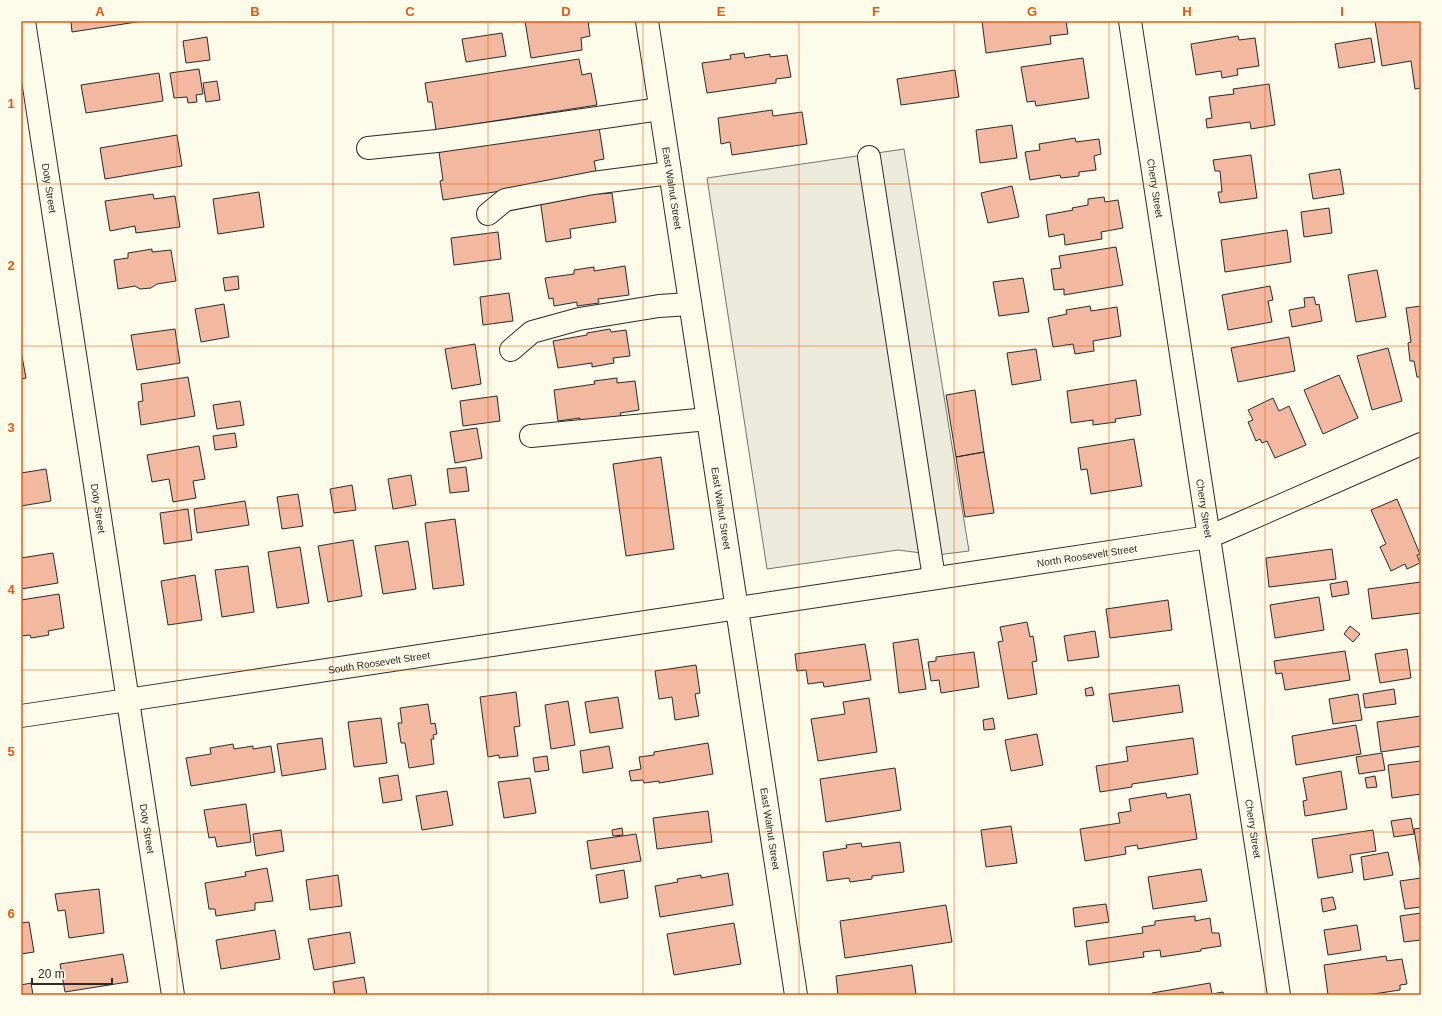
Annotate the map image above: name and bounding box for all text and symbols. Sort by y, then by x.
text: A [95,4,105,19]
text: B [250,4,260,19]
text: C [405,4,415,19]
text: D [561,4,571,19]
text: E [717,4,726,19]
text: F [872,4,880,19]
text: G [1027,4,1037,19]
text: H [1182,4,1192,19]
text: I [1340,4,1344,19]
text: 1 [7,96,15,111]
street label: East Walnut Street [660,146,684,230]
street label: Cherry Street [1145,158,1165,219]
street label: Doty Street [40,163,58,214]
text: 2 [7,258,15,273]
text: 3 [7,420,15,435]
street label: East Walnut Street [709,467,733,551]
street label: Cherry Street [1194,478,1214,539]
street label: Doty Street [89,483,107,534]
street label: North Roosevelt Street [1036,543,1138,569]
text: 4 [7,582,15,597]
street label: South Roosevelt Street [327,649,431,676]
text: 5 [7,744,15,759]
street label: East Walnut Street [758,787,782,871]
street label: Cherry Street [1243,798,1263,859]
street label: Doty Street [138,803,156,854]
text: 6 [7,906,15,921]
scale bar [32,960,112,986]
text: 20 m [38,967,65,981]

